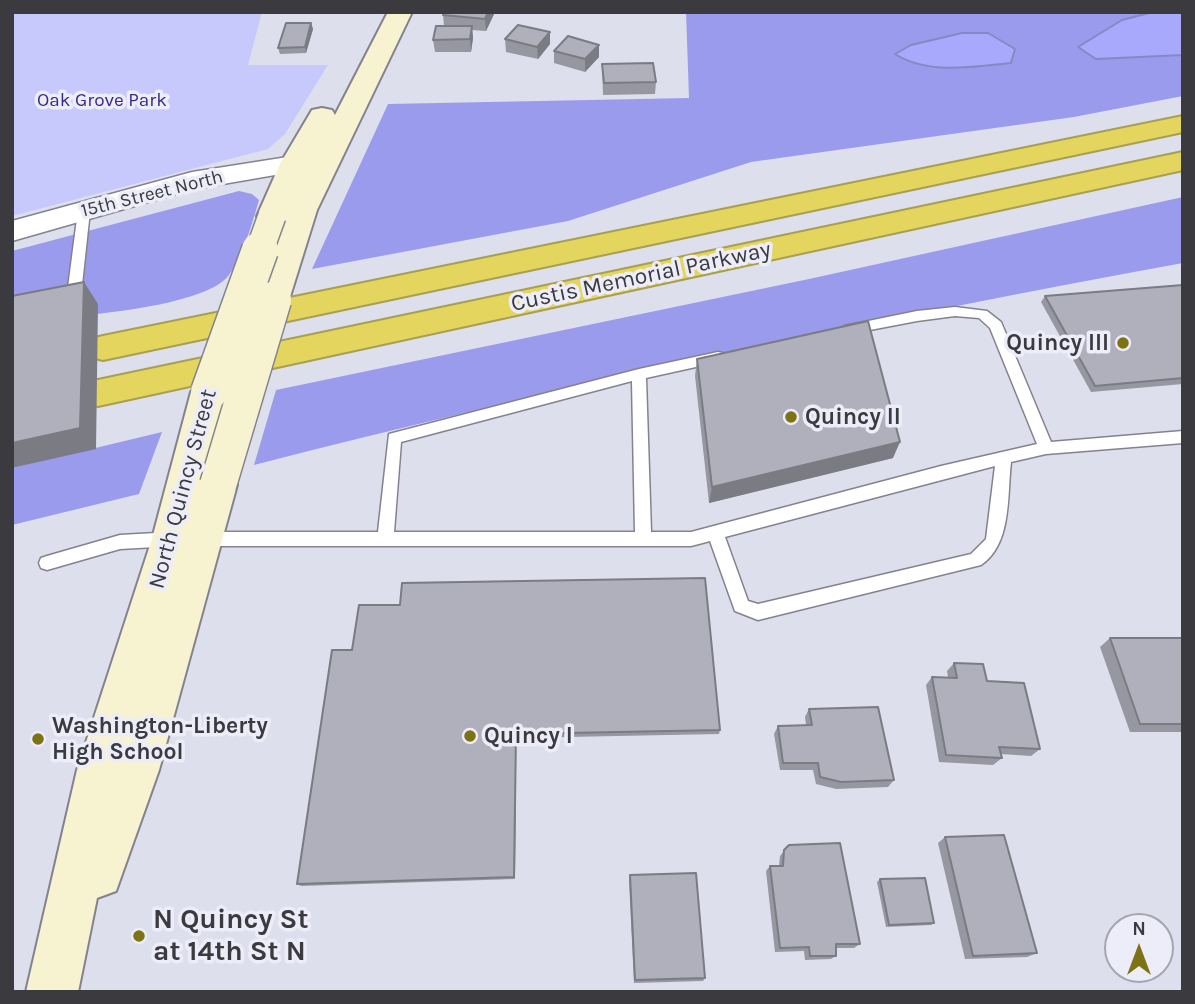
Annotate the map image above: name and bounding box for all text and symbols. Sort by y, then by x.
park label: Oak Grove Park [37,90,167,112]
street label: 15th Street North [79,165,225,223]
street label: Custis Memorial Parkway [509,236,773,318]
place label: Quincy III [1006,329,1109,357]
marker: Quincy III [1115,335,1131,351]
street label: North Quincy Street [143,386,223,592]
place label: Quincy II [805,403,901,431]
marker: Quincy II [783,409,799,425]
place label: Washington-Liberty High School [52,712,268,766]
place label: Quincy I [484,722,573,750]
marker: Quincy I [462,728,478,744]
marker: Washington-Liberty High School [30,731,46,747]
place label: N Quincy St at 14th St N [153,903,308,969]
north arrow [1104,913,1174,983]
text: N [1132,918,1146,940]
marker: N Quincy St at 14th St N [131,928,147,944]

